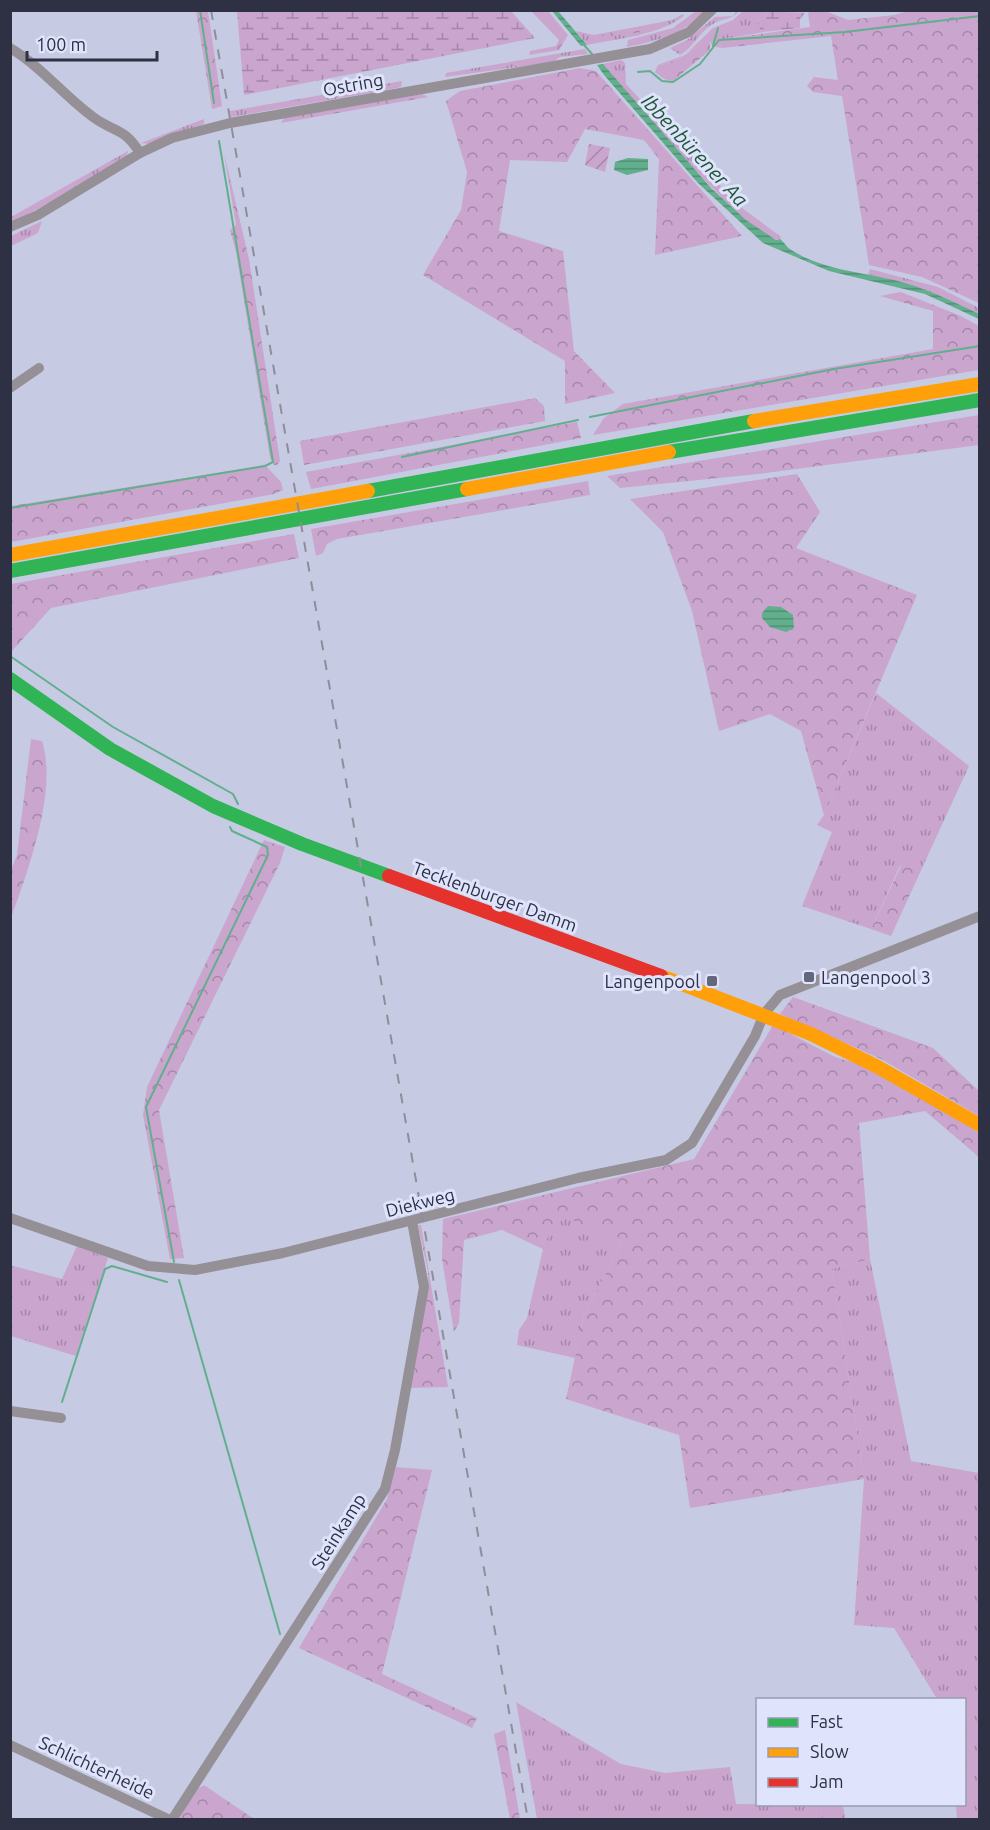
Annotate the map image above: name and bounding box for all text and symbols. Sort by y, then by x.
scale bar [27,24,158,62]
text: 100 m [36,34,86,54]
street label: Ostring [321,69,385,99]
water label: Ibbenbürener Aa [637,89,753,211]
street label: Tecklenburger Damm [410,857,580,935]
place label: Langenpool 3 [821,967,931,987]
marker: Langenpool 3 [802,970,816,984]
place label: Langenpool [604,971,700,991]
marker: Langenpool [705,974,719,988]
street label: Diekweg [383,1184,457,1220]
street label: Steinkamp [307,1489,369,1573]
legend [756,1698,966,1806]
text: Fast [810,1711,843,1731]
street label: Schlichterheide [36,1732,158,1802]
text: Slow [810,1741,849,1761]
text: Jam [810,1771,844,1791]

